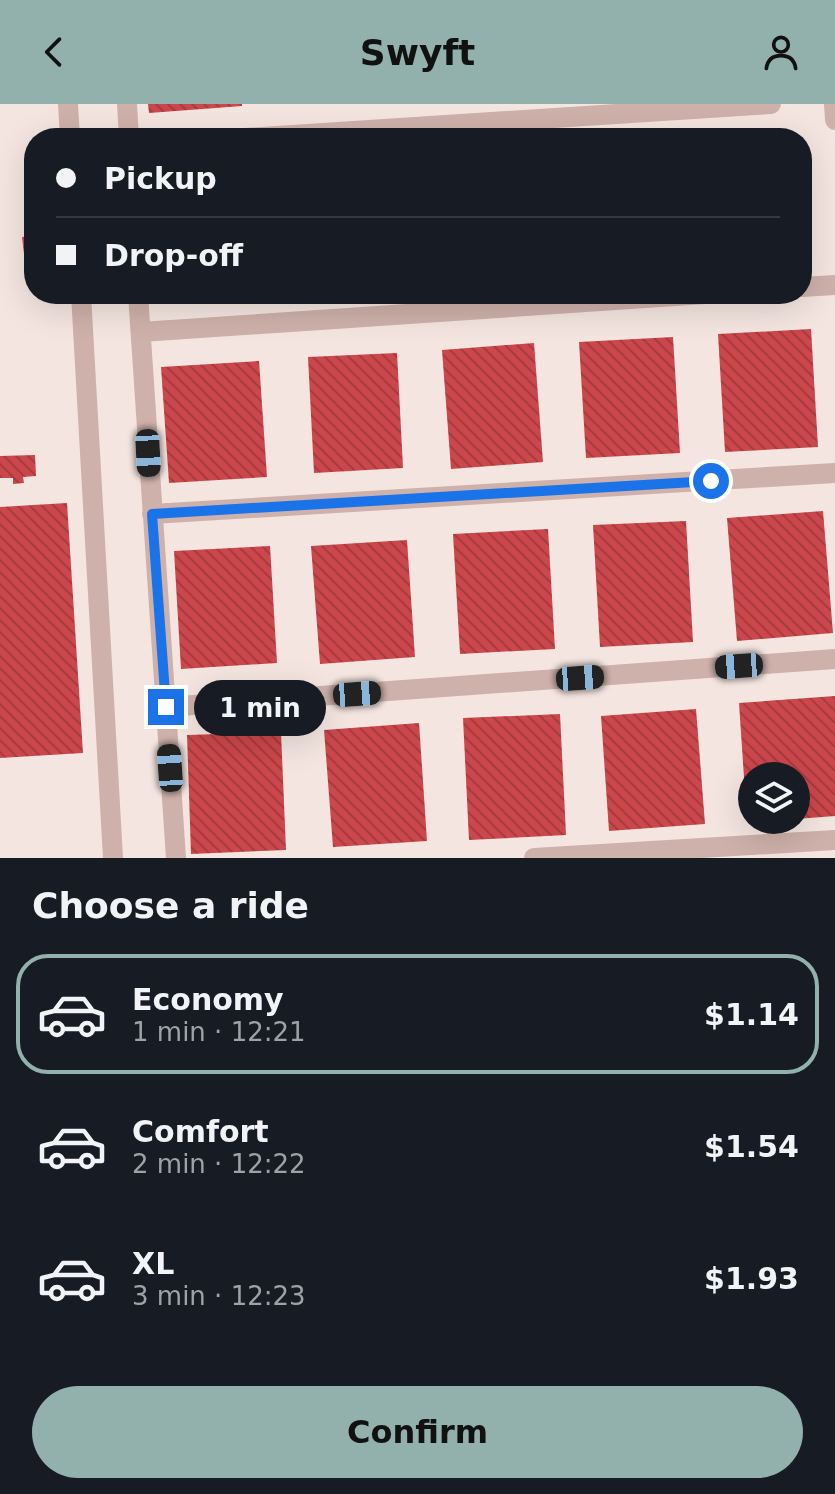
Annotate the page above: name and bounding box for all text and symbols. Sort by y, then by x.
icon: back [32,30,76,74]
icon: person [759,30,803,74]
text: Swyft [360,32,475,73]
text: Pickup [104,161,217,196]
text: Drop-off [104,238,243,273]
car [135,428,161,478]
route start [693,463,729,499]
car [714,652,764,680]
car [555,664,605,692]
callout: 1 min [194,679,326,735]
car [332,680,382,708]
route end [148,689,184,725]
text: 1 min [219,693,301,723]
car [156,743,184,793]
map controls [738,762,810,834]
button: layers [738,762,810,834]
text: Choose a ride [32,885,309,926]
icon: car [36,978,108,1050]
text: Economy [132,982,284,1017]
text: $1.14 [704,997,799,1032]
text: 1 min · 12:21 [132,1017,306,1047]
icon: car [36,1110,108,1182]
text: Comfort [132,1114,269,1149]
text: $1.54 [704,1129,799,1164]
text: 2 min · 12:22 [132,1149,306,1179]
icon: car [36,1242,108,1314]
text: XL [132,1246,174,1281]
text: $1.93 [704,1261,799,1296]
text: 3 min · 12:23 [132,1281,306,1311]
button: Confirm [32,1386,803,1478]

